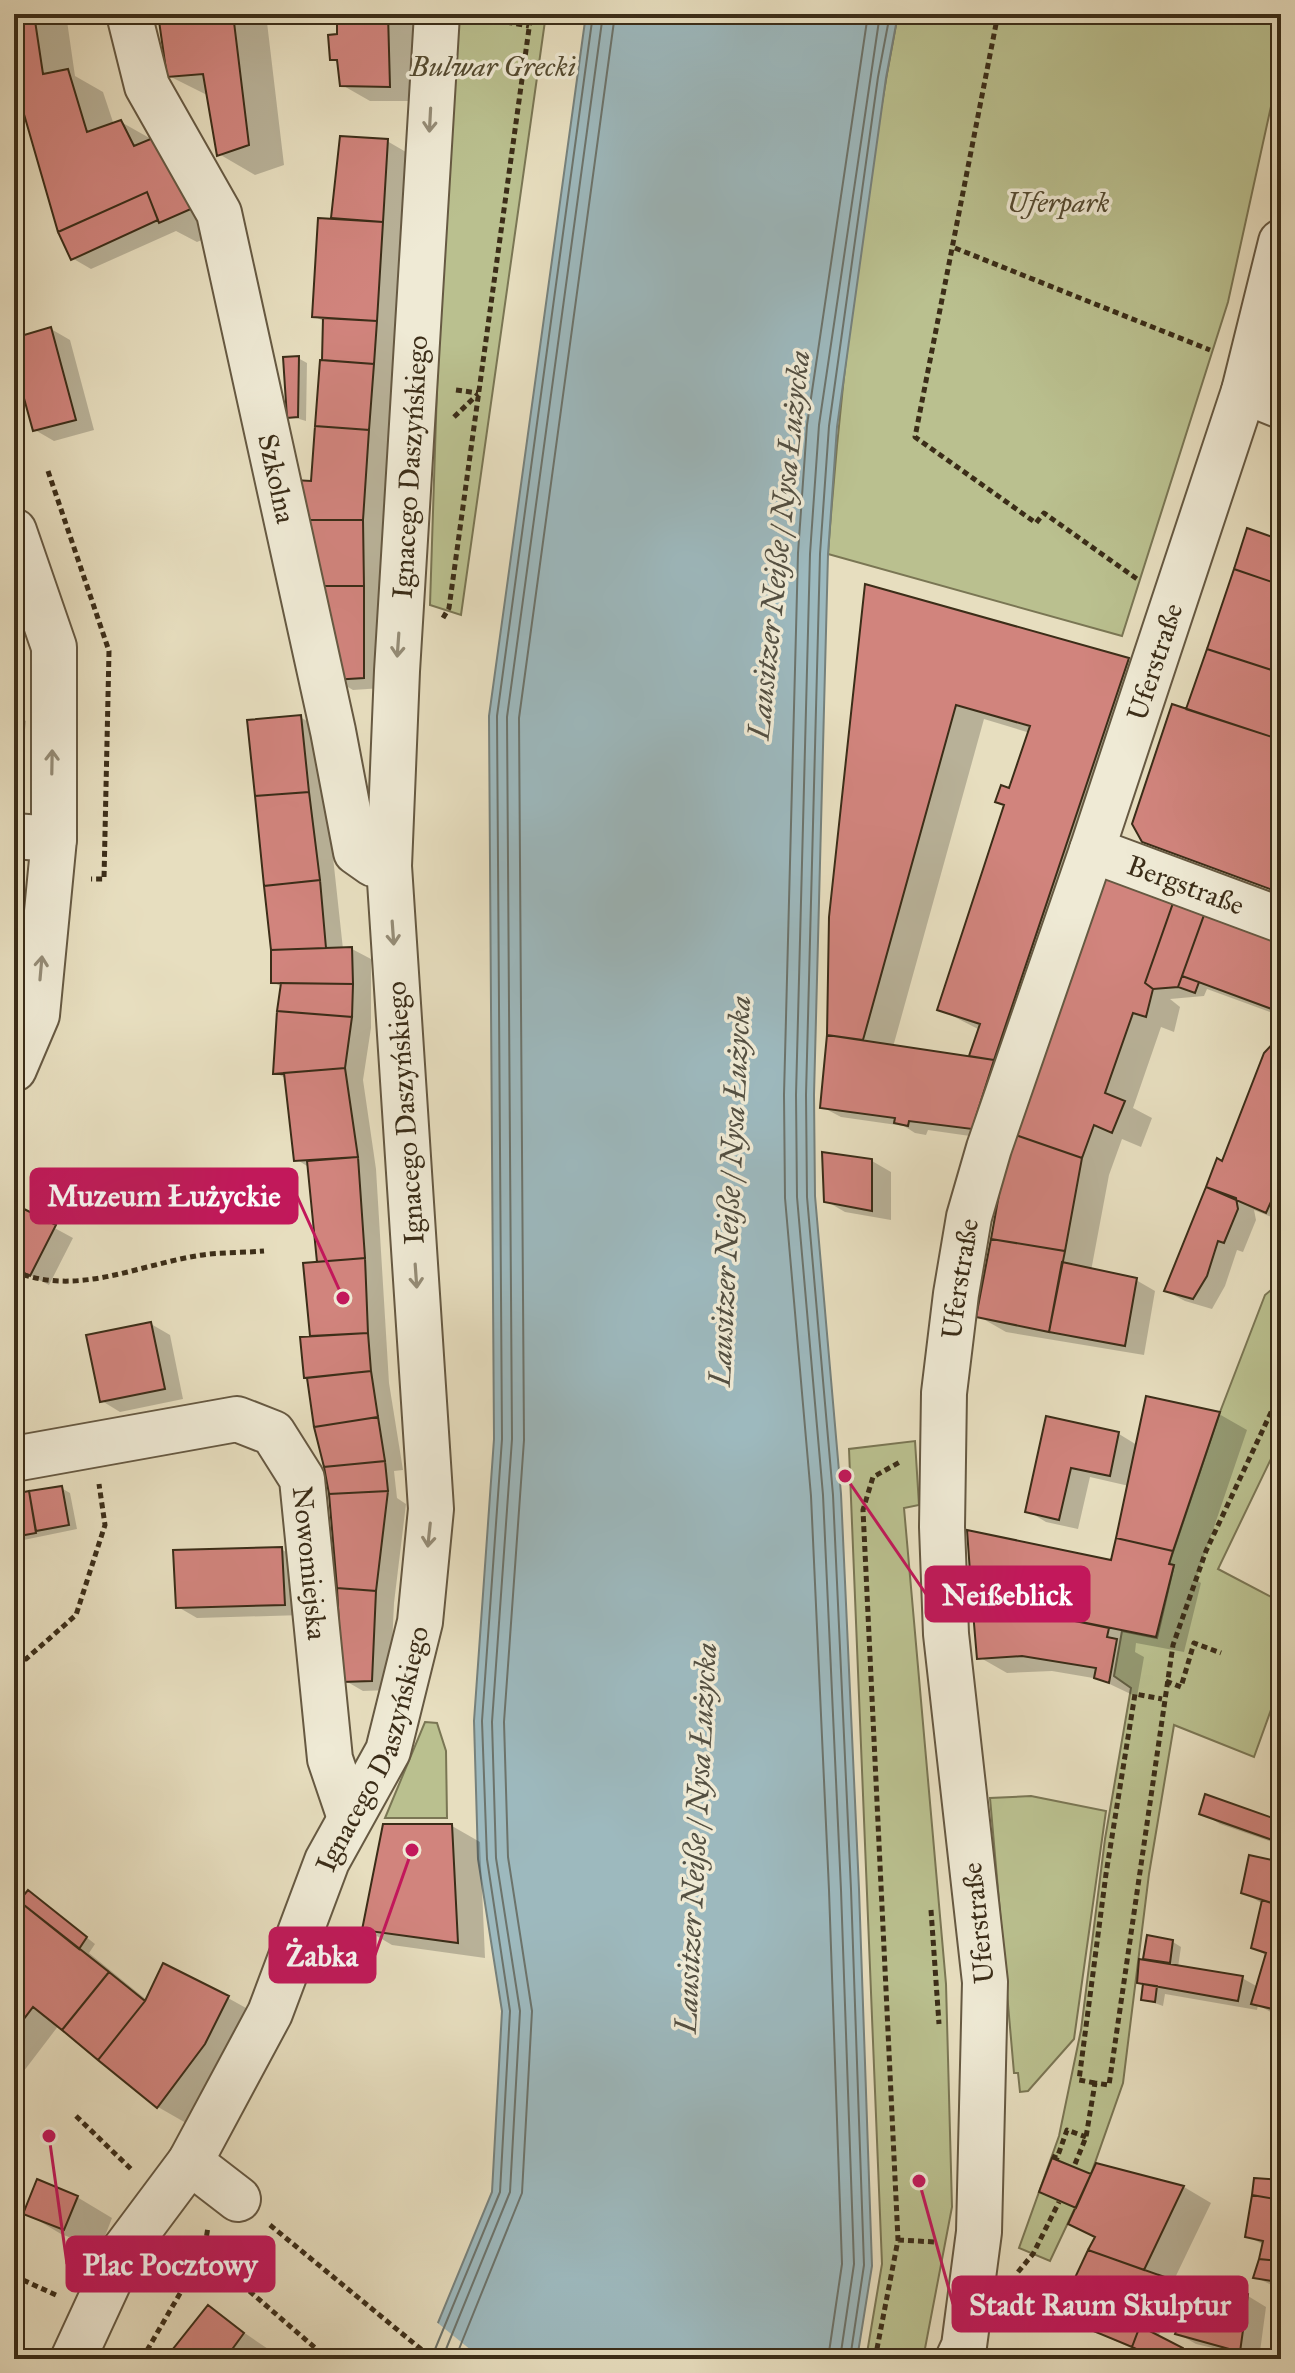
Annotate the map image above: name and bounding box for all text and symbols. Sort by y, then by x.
park label: Bulwar Grecki [408,49,576,84]
one-way arrow [423,106,438,133]
park label: Uferpark [1006,185,1110,220]
street label: Ignacego Daszyńskiego [384,334,435,600]
water label: Lausitzer Neiße / Nysa Łużycka [740,349,817,743]
street label: Szkolna [251,430,304,527]
street label: Uferstraße [1119,598,1190,725]
one-way arrow [390,631,405,658]
one-way arrow [44,749,60,776]
street label: Bergstraße [1122,847,1249,922]
one-way arrow [386,919,401,946]
one-way arrow [34,955,49,982]
street label: Ignacego Daszyńskiego [378,980,432,1246]
water label: Lausitzer Neiße / Nysa Łużycka [702,995,758,1389]
callout: Muzeum Łużyckie [31,1169,297,1223]
text: Muzeum Łużyckie [47,1178,281,1214]
street label: Uferstraße [933,1216,986,1341]
one-way arrow [409,1262,424,1289]
street label: Nowomiejska [285,1484,336,1642]
one-way arrow [421,1521,436,1548]
callout: Neißeblick [926,1567,1089,1621]
text: Neißeblick [941,1577,1074,1613]
street label: Ignacego Daszyńskiego [307,1622,436,1876]
water label: Lausitzer Neiße / Nysa Łużycka [668,1642,724,2036]
street label: Uferstraße [954,1861,1002,1985]
callout: Żabka [270,1928,375,1982]
text: Żabka [286,1937,360,1974]
callout: Plac Pocztowy [67,2237,274,2291]
text: Plac Pocztowy [83,2247,258,2283]
callout: Stadt Raum Skulptur [953,2277,1247,2331]
text: Stadt Raum Skulptur [969,2287,1232,2323]

